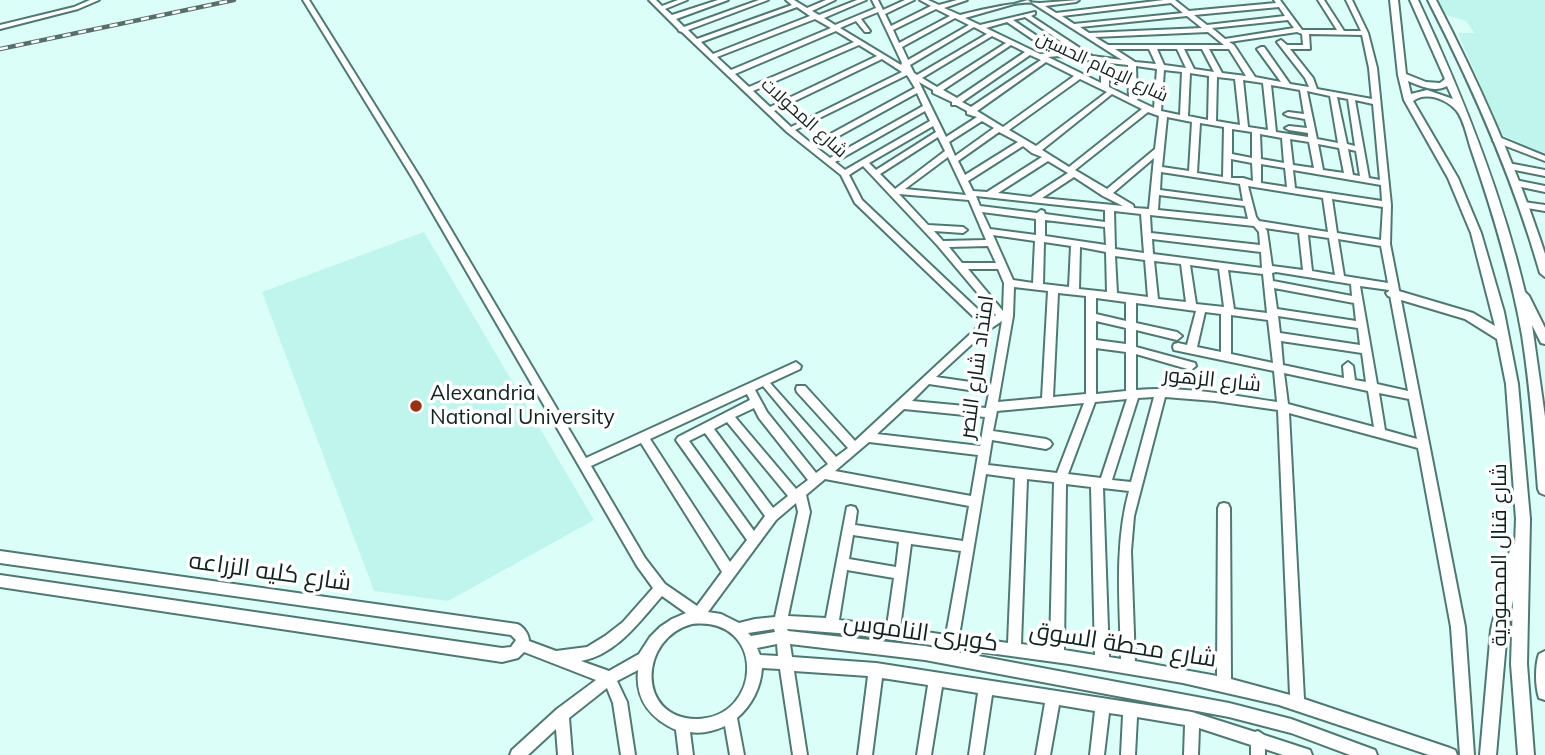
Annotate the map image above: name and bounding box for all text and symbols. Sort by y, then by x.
street label: شارع الإمام الحسين [1033,27,1171,107]
street label: شارع المحولات [756,74,852,162]
street label: امتداد شارع النصر [954,293,1000,441]
street label: شارع الزهور [1162,362,1262,398]
place label: Alexandria National University [430,381,615,431]
marker: Alexandria National University [408,398,424,414]
street label: شارع قنال المحمودية [1487,463,1513,647]
street label: شارع كليه الزراعه [187,546,353,598]
street label: كوبرى الناموس [842,608,1000,658]
street label: شارع محطة السوق [1027,616,1219,674]

